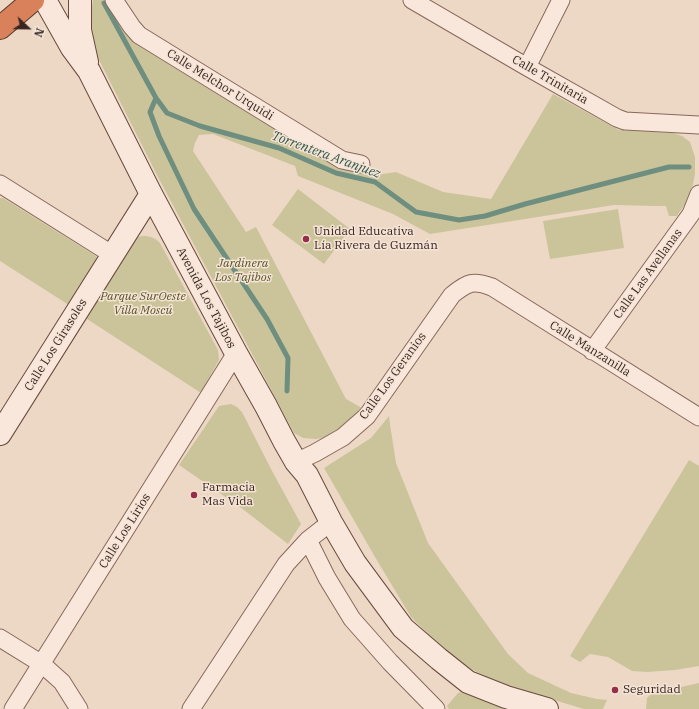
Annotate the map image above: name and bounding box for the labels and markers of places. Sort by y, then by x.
place label: Unidad Educativa Lía Rivera de Guzmán [314,225,438,253]
marker: Unidad Educativa Lía Rivera de Guzmán [301,234,311,244]
place label: Farmacia Mas Vida [202,481,255,509]
marker: Farmacia Mas Vida [189,490,199,500]
place label: Seguridad [623,683,681,697]
marker: Seguridad [610,685,620,695]

